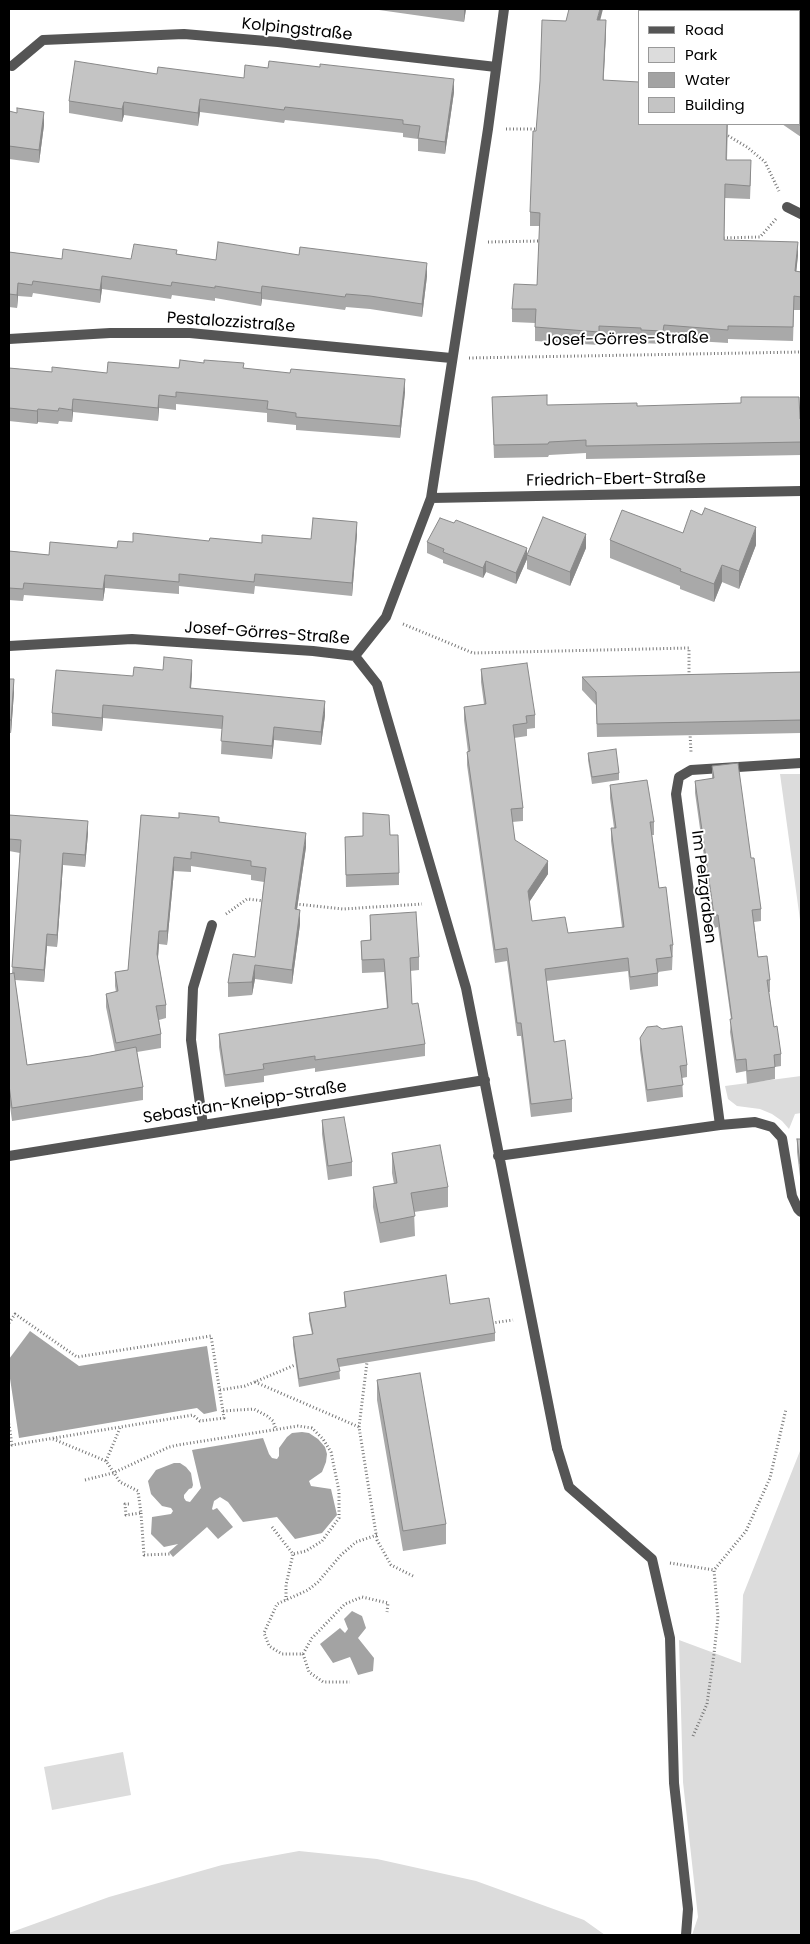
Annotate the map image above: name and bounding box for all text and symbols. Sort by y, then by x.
legend [638,10,800,125]
street label: Kolpingstraße [241,15,353,45]
text: Road [685,19,724,40]
text: Park [685,44,717,65]
text: Water [685,69,730,90]
text: Building [685,94,745,115]
street label: Pestalozzistraße [166,309,296,337]
street label: Josef-Görres-Straße [543,329,709,351]
street label: Friedrich-Ebert-Straße [526,469,706,491]
street label: Josef-Görres-Straße [184,619,350,649]
street label: Im Pelzgraben [687,829,719,945]
street label: Sebastian-Kneipp-Straße [142,1077,348,1129]

